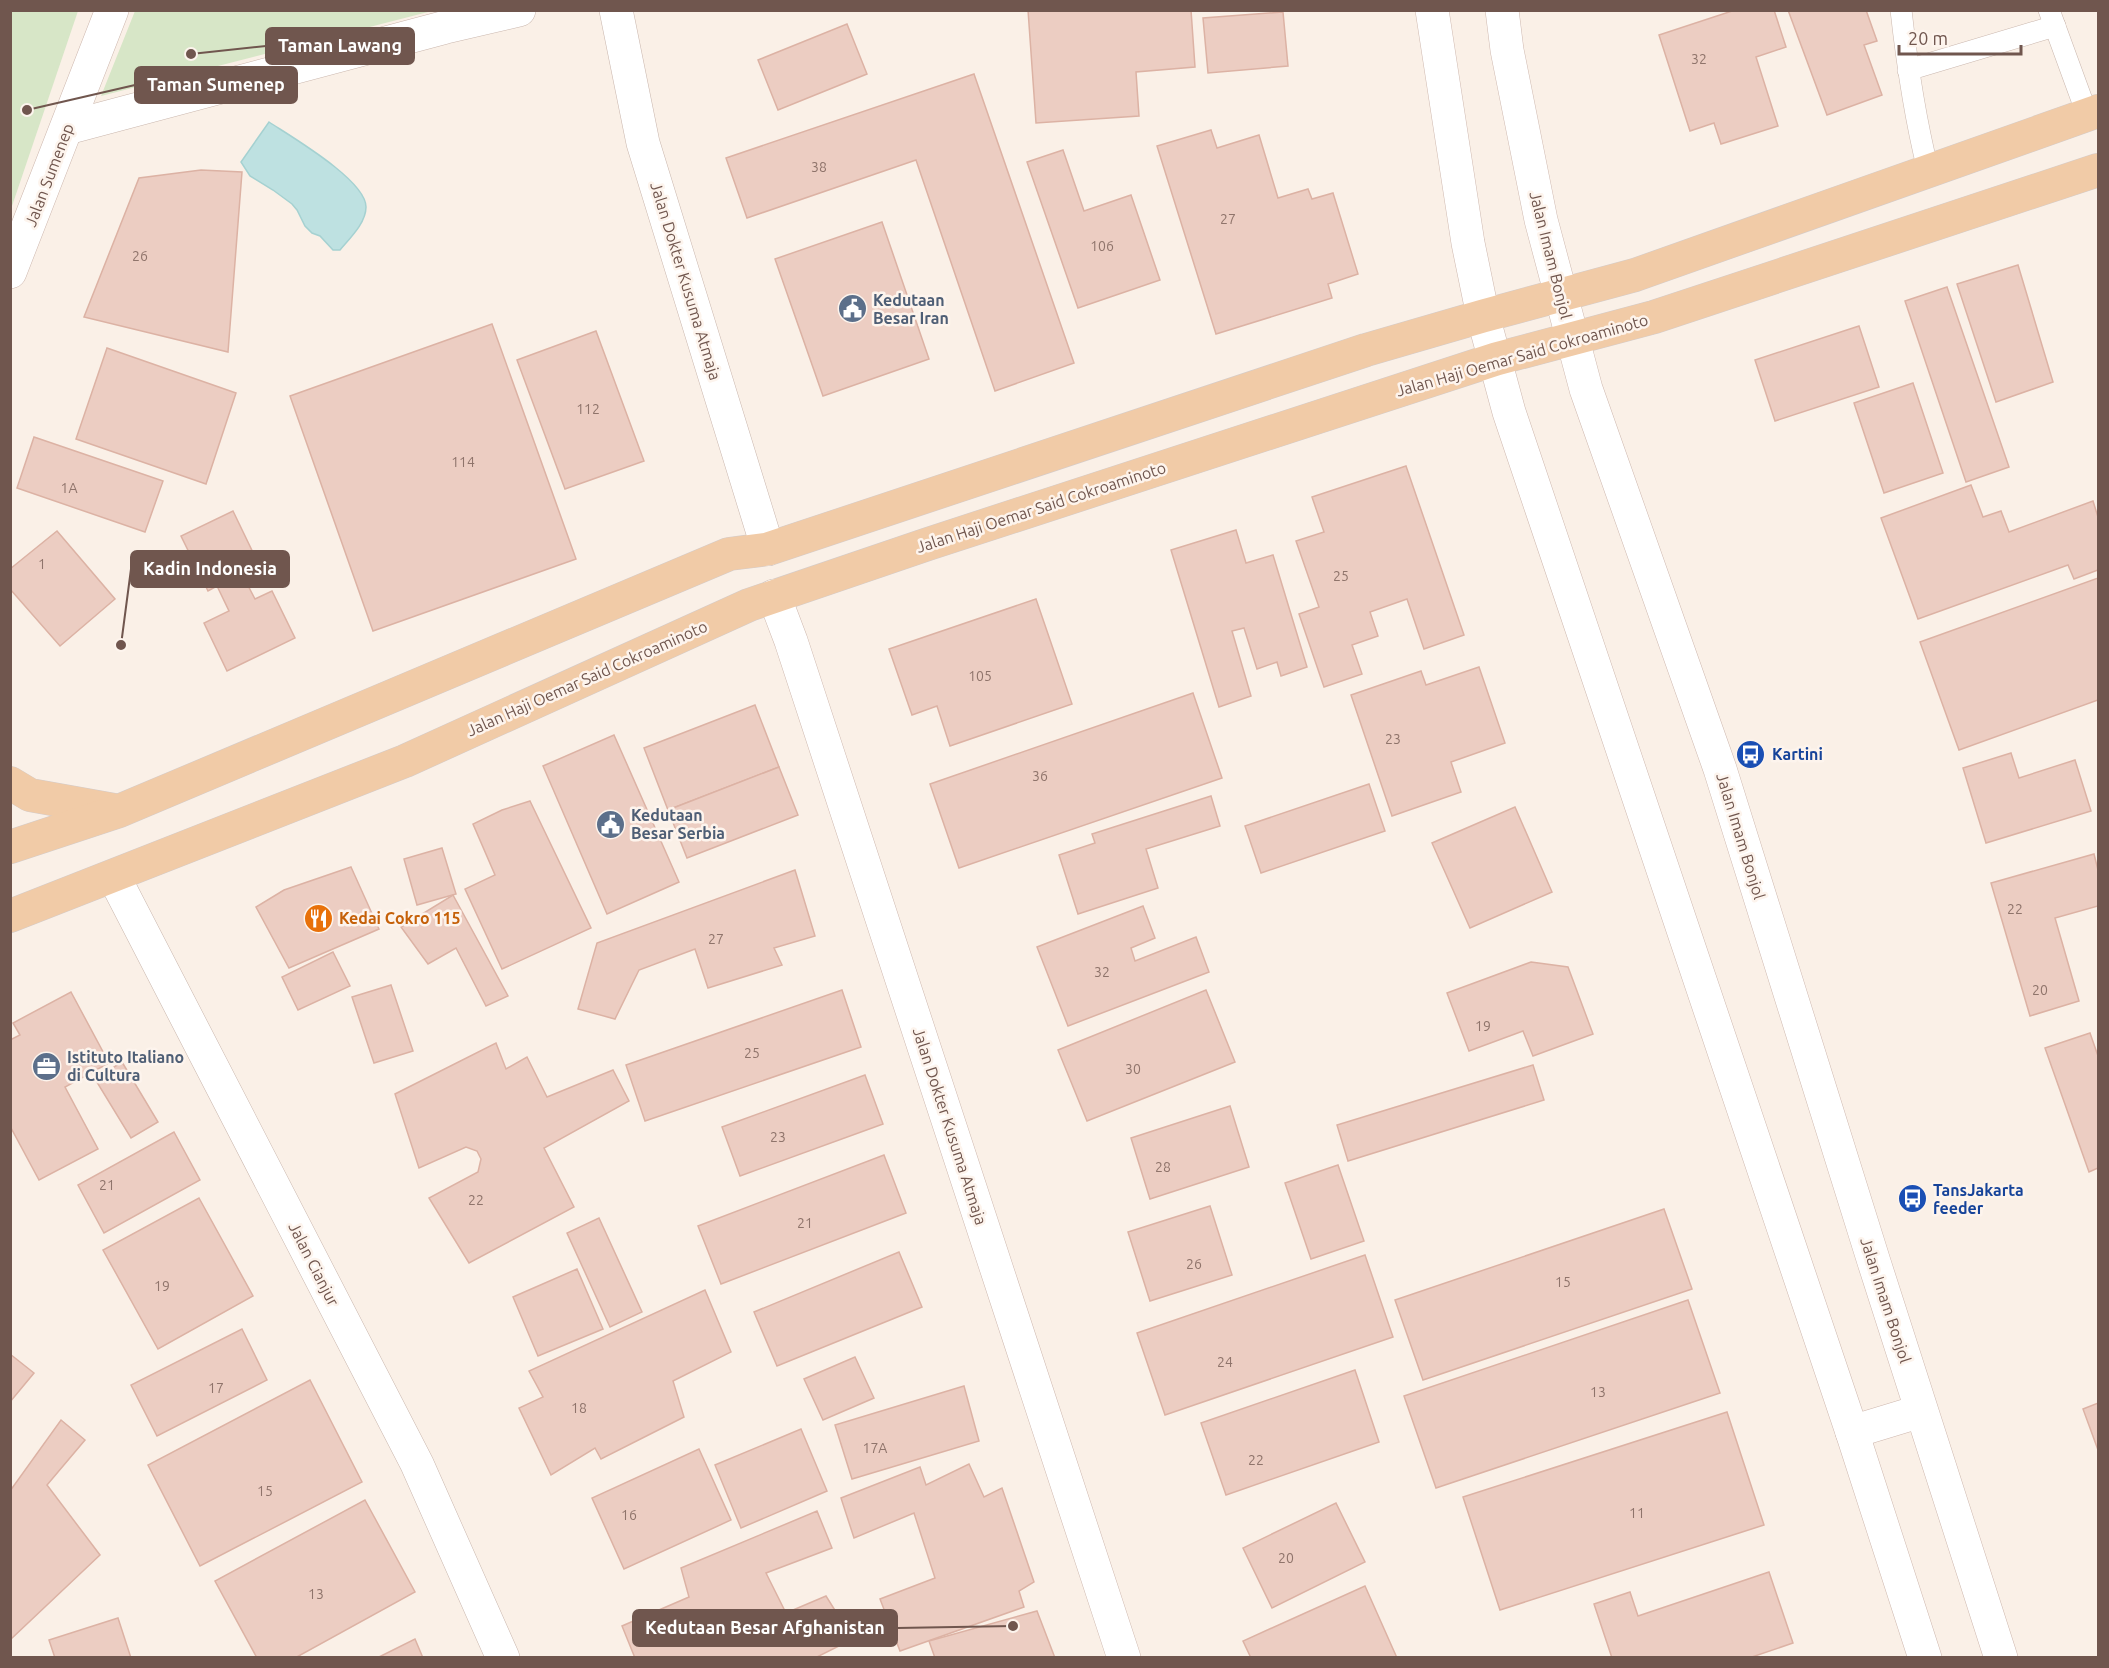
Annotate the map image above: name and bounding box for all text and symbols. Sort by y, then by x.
scale bar [1899,18,2020,56]
callout: Taman Lawang [266,28,414,64]
text: 20 m [1908,28,1948,48]
text: Taman Lawang [278,35,402,55]
house number: 32 [1691,51,1707,67]
callout: Taman Sumenep [135,67,297,103]
text: Taman Sumenep [147,74,285,94]
street label: Jalan Sumenep [21,121,77,229]
house number: 38 [811,159,827,175]
street label: Jalan Dokter Kusuma Atmaja [647,180,725,382]
street label: Jalan Imam Bonjol [1526,189,1576,321]
house number: 27 [1220,211,1236,227]
house number: 106 [1090,238,1114,254]
house number: 26 [132,248,148,264]
place label: Kedutaan Besar Iran [873,291,949,327]
public building icon: Kedutaan Besar Iran [836,293,868,325]
street label: Jalan Haji Oemar Said Cokroaminoto [1394,310,1650,400]
house number: 112 [576,401,600,417]
house number: 114 [451,454,475,470]
street label: Jalan Haji Oemar Said Cokroaminoto [914,458,1168,556]
house number: 1A [61,480,78,496]
callout: Kadin Indonesia [131,551,289,587]
house number: 1 [38,556,46,572]
text: Kadin Indonesia [143,558,277,578]
house number: 25 [1333,568,1349,584]
street label: Jalan Haji Oemar Said Cokroaminoto [464,617,710,739]
house number: 105 [968,668,992,684]
house number: 23 [1385,731,1401,747]
bus stop icon: Kartini [1735,738,1767,770]
place label: Kartini [1772,745,1823,763]
house number: 36 [1032,768,1048,784]
street label: Jalan Imam Bonjol [1713,771,1769,901]
place label: Kedutaan Besar Serbia [631,806,725,842]
public building icon: Kedutaan Besar Serbia [594,808,626,840]
house number: 22 [2007,901,2023,917]
restaurant icon: Kedai Cokro 115 [302,902,334,934]
place label: Kedai Cokro 115 [339,909,460,927]
house number: 27 [708,931,724,947]
house number: 32 [1094,964,1110,980]
house number: 20 [2032,982,2048,998]
house number: 19 [1475,1018,1491,1034]
street label: Jalan Dokter Kusuma Atmaja [910,1025,990,1227]
house number: 25 [744,1045,760,1061]
place label: Istituto Italiano di Cultura [67,1048,184,1084]
office icon: Istituto Italiano di Cultura [30,1050,62,1082]
house number: 30 [1125,1061,1141,1077]
house number: 23 [770,1129,786,1145]
house number: 28 [1155,1159,1171,1175]
house number: 21 [99,1177,115,1193]
place label: TansJakarta feeder [1933,1181,2024,1217]
bus stop icon: TansJakarta feeder [1896,1183,1928,1215]
house number: 22 [468,1192,484,1208]
house number: 21 [797,1215,813,1231]
street label: Jalan Cianjur [285,1219,343,1309]
street label: Jalan Imam Bonjol [1857,1235,1915,1365]
house number: 26 [1186,1256,1202,1272]
house number: 15 [1555,1274,1571,1290]
house number: 19 [154,1278,170,1294]
house number: 24 [1217,1354,1233,1370]
house number: 17 [208,1380,224,1396]
house number: 13 [1590,1384,1606,1400]
house number: 18 [571,1400,587,1416]
house number: 17A [863,1440,887,1456]
house number: 22 [1248,1452,1264,1468]
house number: 15 [257,1483,273,1499]
house number: 11 [1629,1505,1645,1521]
house number: 16 [621,1507,637,1523]
house number: 20 [1278,1550,1294,1566]
house number: 13 [308,1586,324,1602]
callout: Kedutaan Besar Afghanistan [633,1610,897,1646]
text: Kedutaan Besar Afghanistan [645,1617,885,1637]

